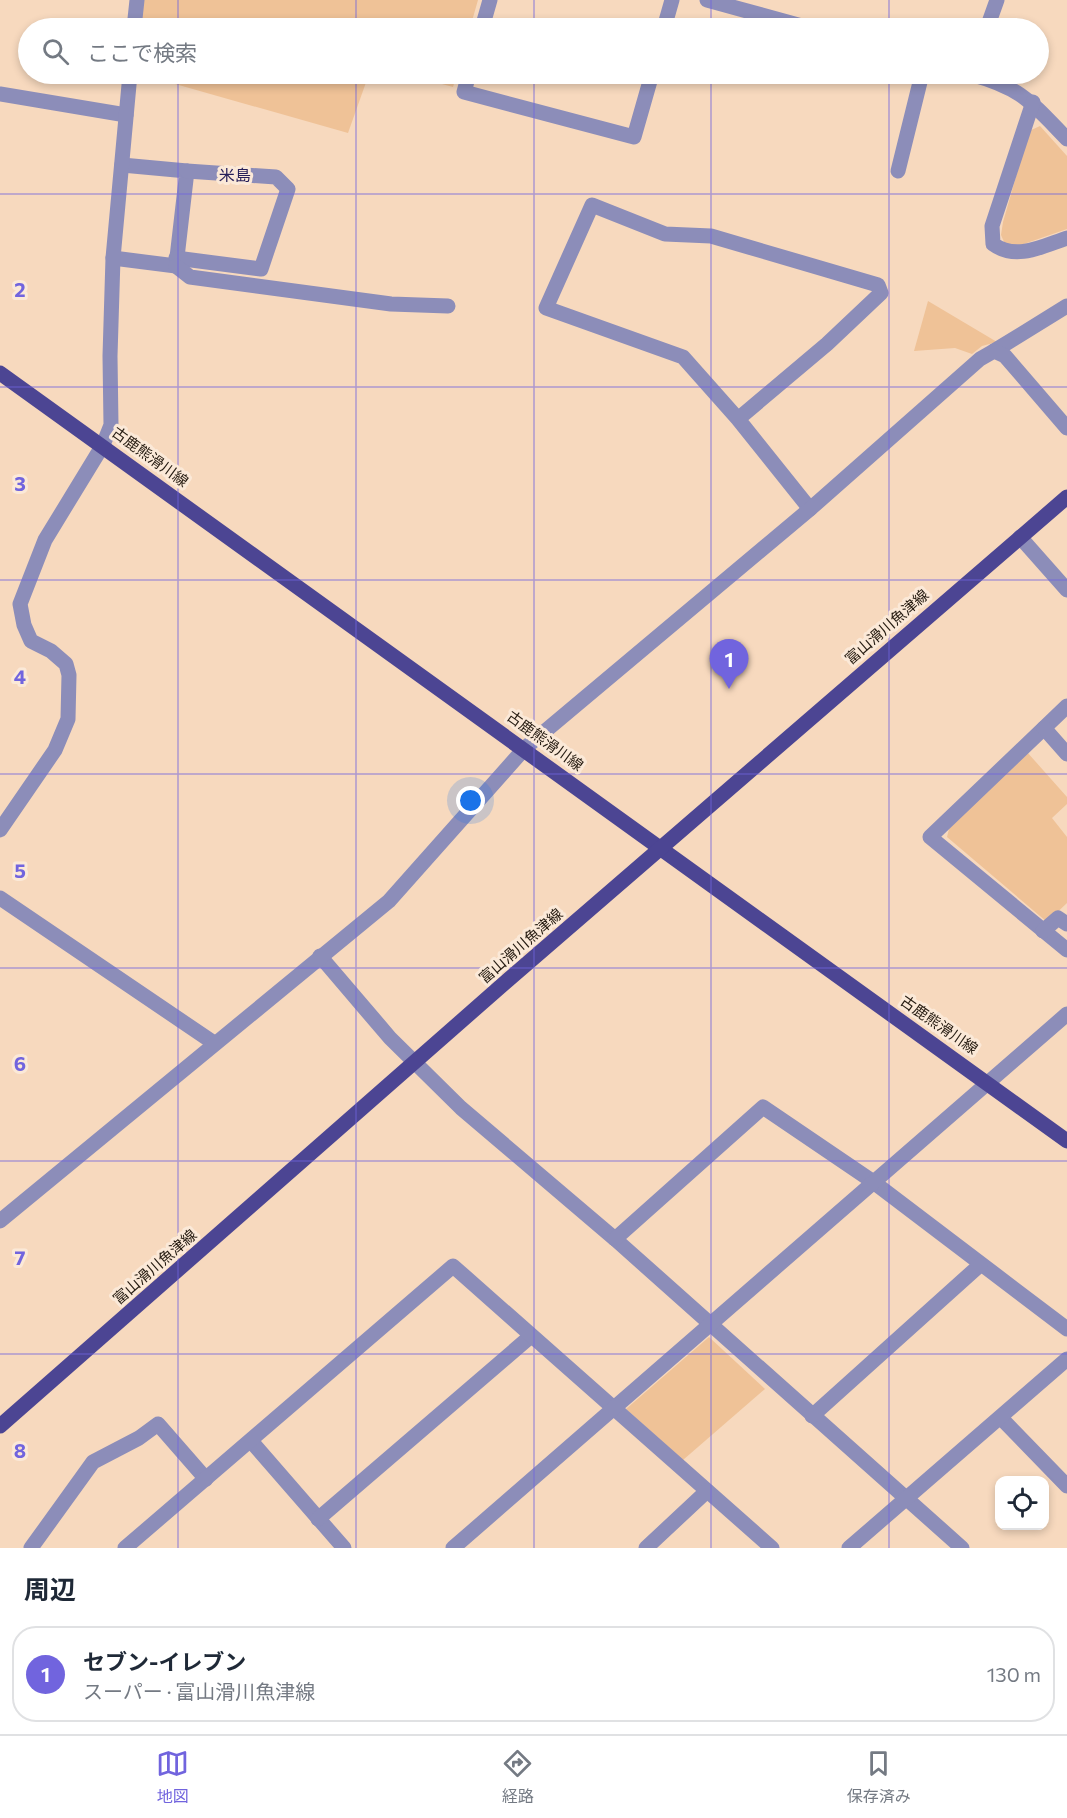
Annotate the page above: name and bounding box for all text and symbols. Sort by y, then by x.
search box [18,18,1049,84]
icon: search [39,35,72,68]
text: ここで検索 [87,39,197,66]
district label: 米島 [219,165,251,184]
text: 2 [14,277,26,301]
street label: 古鹿熊滑川線 [109,422,192,490]
text: 3 [14,471,26,495]
street label: 富山滑川魚津線 [841,585,932,667]
pin: 1 [710,640,748,689]
text: 4 [14,664,26,688]
street label: 古鹿熊滑川線 [504,706,587,774]
your location [456,786,485,815]
text: 5 [14,858,26,882]
street label: 富山滑川魚津線 [475,904,566,986]
street label: 古鹿熊滑川線 [898,991,982,1057]
text: 6 [14,1051,26,1075]
street label: 富山滑川魚津線 [109,1225,200,1307]
text: 7 [15,1245,26,1269]
text: 8 [14,1438,26,1462]
map controls [995,1476,1049,1530]
button: locate [995,1476,1049,1530]
text: 周辺 [24,1573,76,1604]
text: セブン-イレブン [83,1648,246,1675]
text: 1 [41,1662,50,1686]
text: 130 m [987,1662,1041,1686]
text: スーパー · 富山滑川魚津線 [83,1679,315,1703]
tab: 地図 [156,1747,189,1807]
tab: 経路 [501,1747,534,1807]
tab: 保存済み [847,1747,911,1807]

